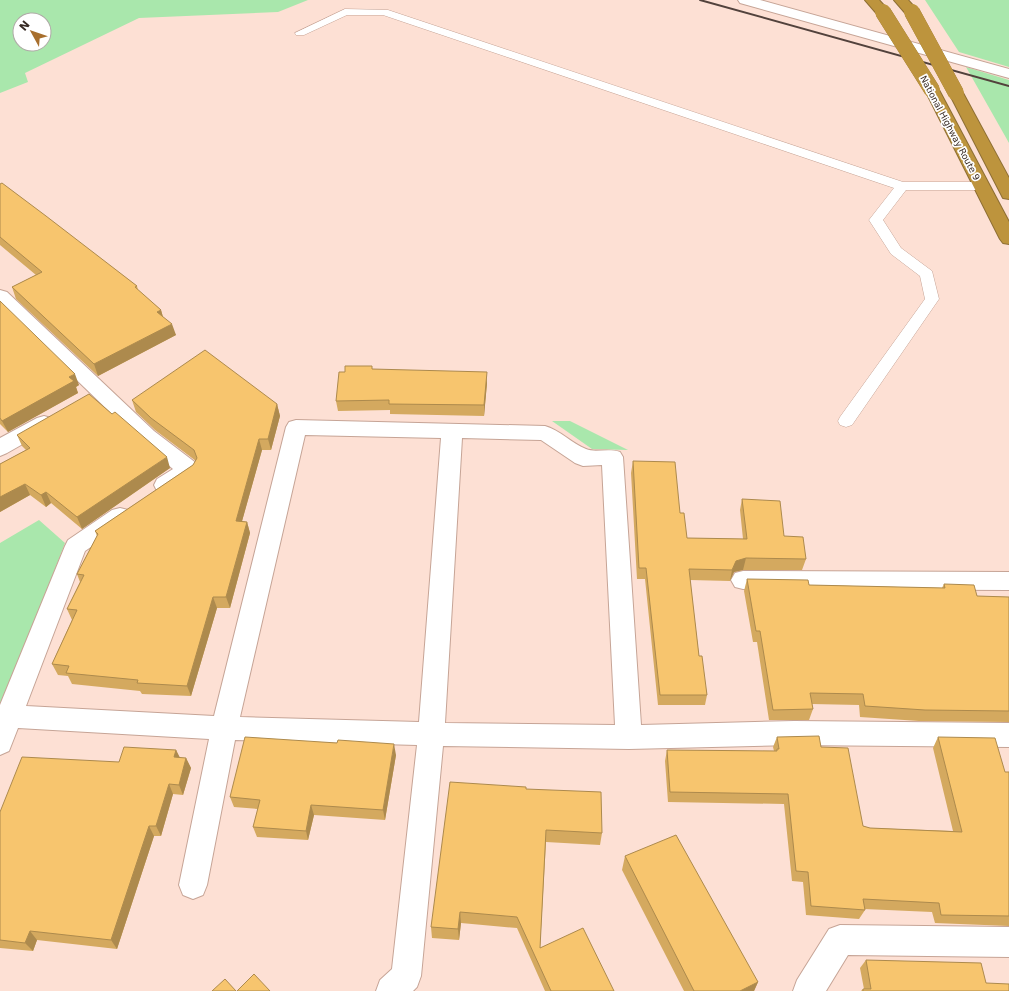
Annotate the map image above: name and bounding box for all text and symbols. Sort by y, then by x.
north arrow [12,12,52,52]
text: N [17,18,33,34]
street label: National Highway Route 9 [918,74,982,182]

